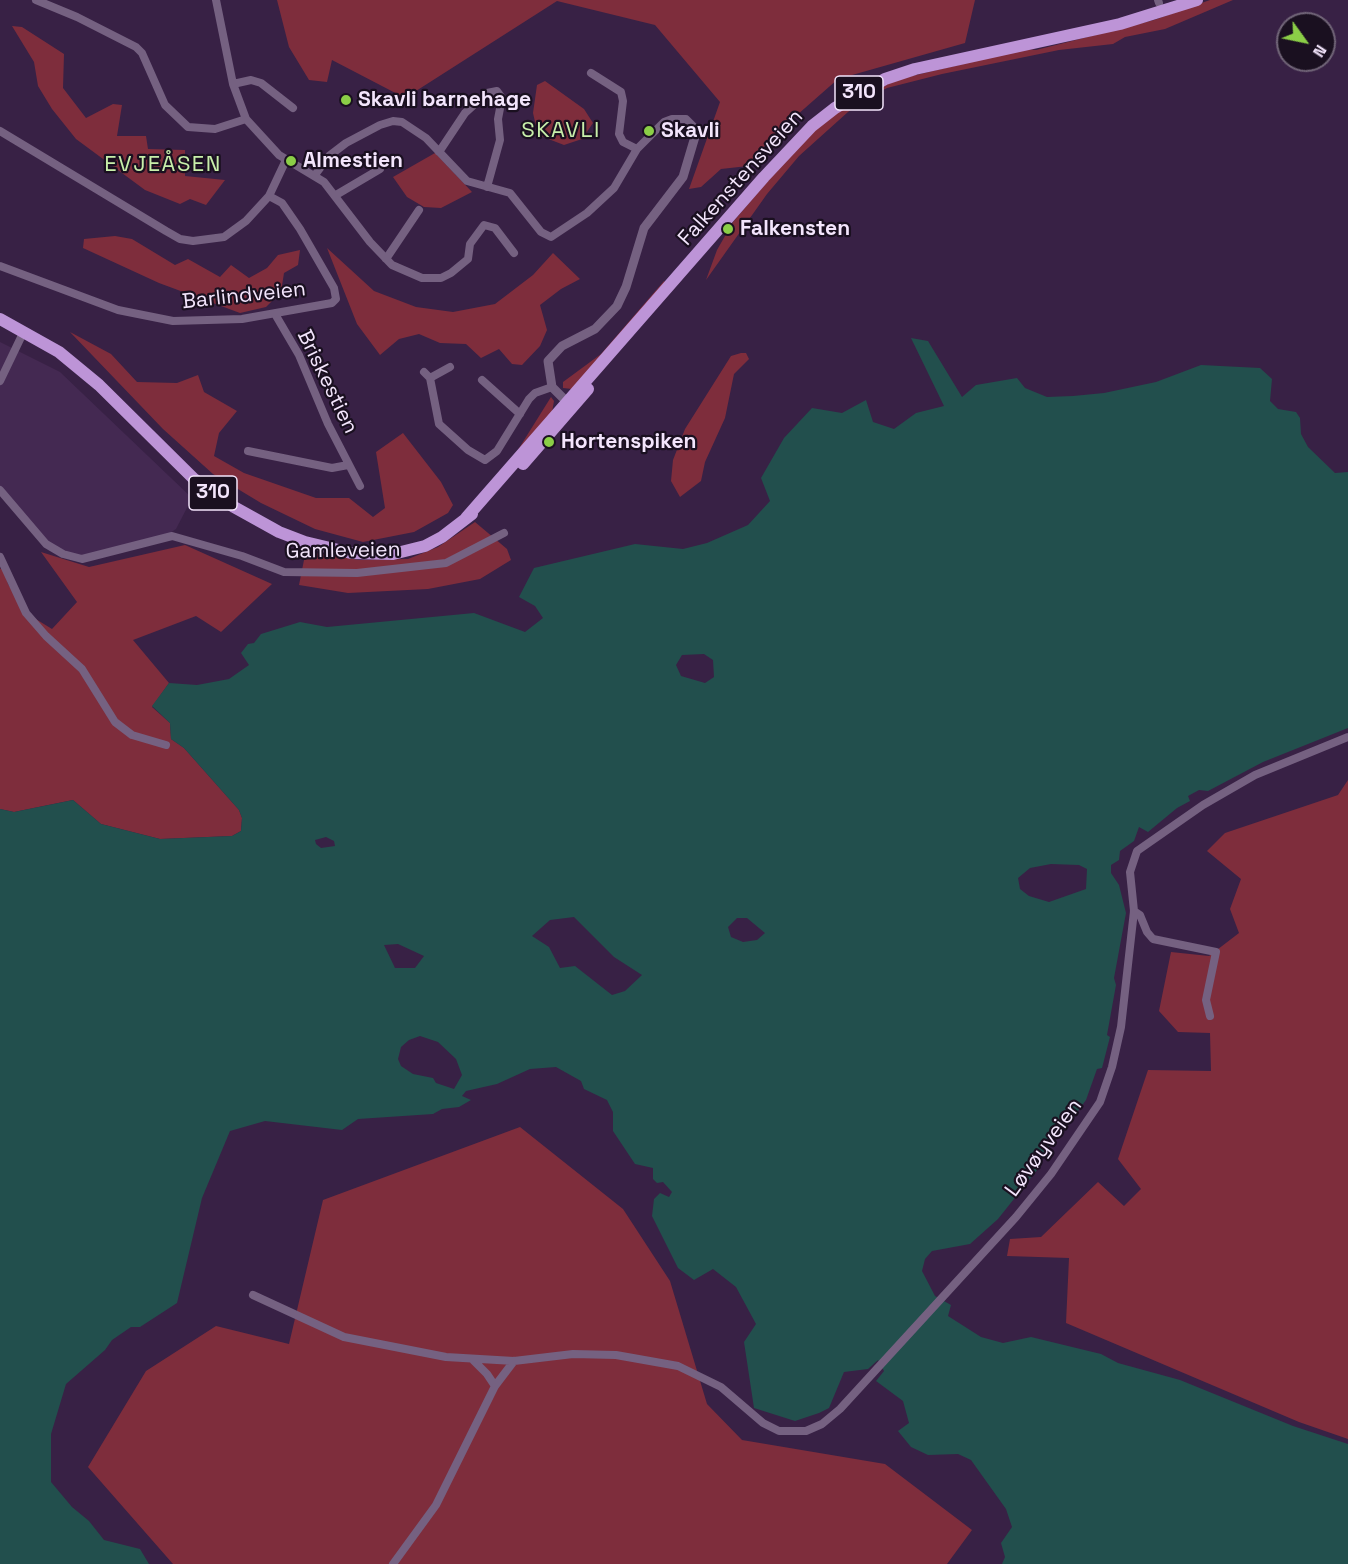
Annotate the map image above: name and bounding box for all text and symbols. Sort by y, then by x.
north arrow [1276,12,1336,72]
text: N [1308,41,1332,61]
road number: 310 [835,76,883,110]
place label: Skavli barnehage [358,87,531,113]
marker: Skavli barnehage [339,93,353,107]
street label: Falkenstensveien [673,105,809,251]
district label: SKAVLI [521,118,601,144]
place label: Skavli [661,118,720,144]
marker: Skavli [642,124,656,138]
place label: Almestien [303,148,403,174]
district label: EVJEÅSEN [104,152,222,178]
marker: Almestien [284,154,298,168]
place label: Falkensten [740,216,850,242]
marker: Falkensten [721,222,735,236]
street label: Barlindveien [181,277,307,315]
street label: Briskestien [291,326,363,438]
place label: Hortenspiken [561,429,696,455]
marker: Hortenspiken [542,435,556,449]
road number: 310 [189,476,237,510]
street label: Gamleveien [285,537,401,565]
street label: Løvøyveien [1000,1094,1088,1202]

